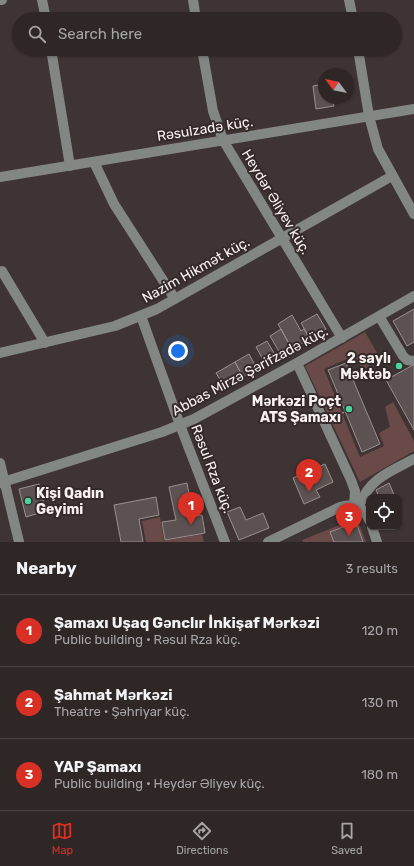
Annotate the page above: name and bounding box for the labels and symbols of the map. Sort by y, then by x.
north arrow [318,68,354,104]
street label: Rəsulzadə küç. [156,113,254,145]
street label: Heydər Əliyev küç. [238,146,314,258]
street label: Nazim Hikmət küç. [139,233,253,307]
street label: Abbas Mirzə Şərifzadə küç. [169,323,331,419]
your location [168,341,188,361]
place label: 2 saylı Məktəb [340,350,391,383]
marker: 2 saylı Məktəb [394,361,404,371]
place label: Mərkəzi Poçt ATS Şamaxı [252,393,341,426]
marker: Mərkəzi Poçt ATS Şamaxı [344,404,354,414]
street label: Rəsul Rza küç. [187,422,237,516]
pin: 2 [296,459,322,492]
place label: Kişi Qadın Geyimi [36,485,104,518]
pin: 1 [178,492,204,525]
marker: Kişi Qadın Geyimi [23,496,33,506]
pin: 3 [336,503,362,536]

